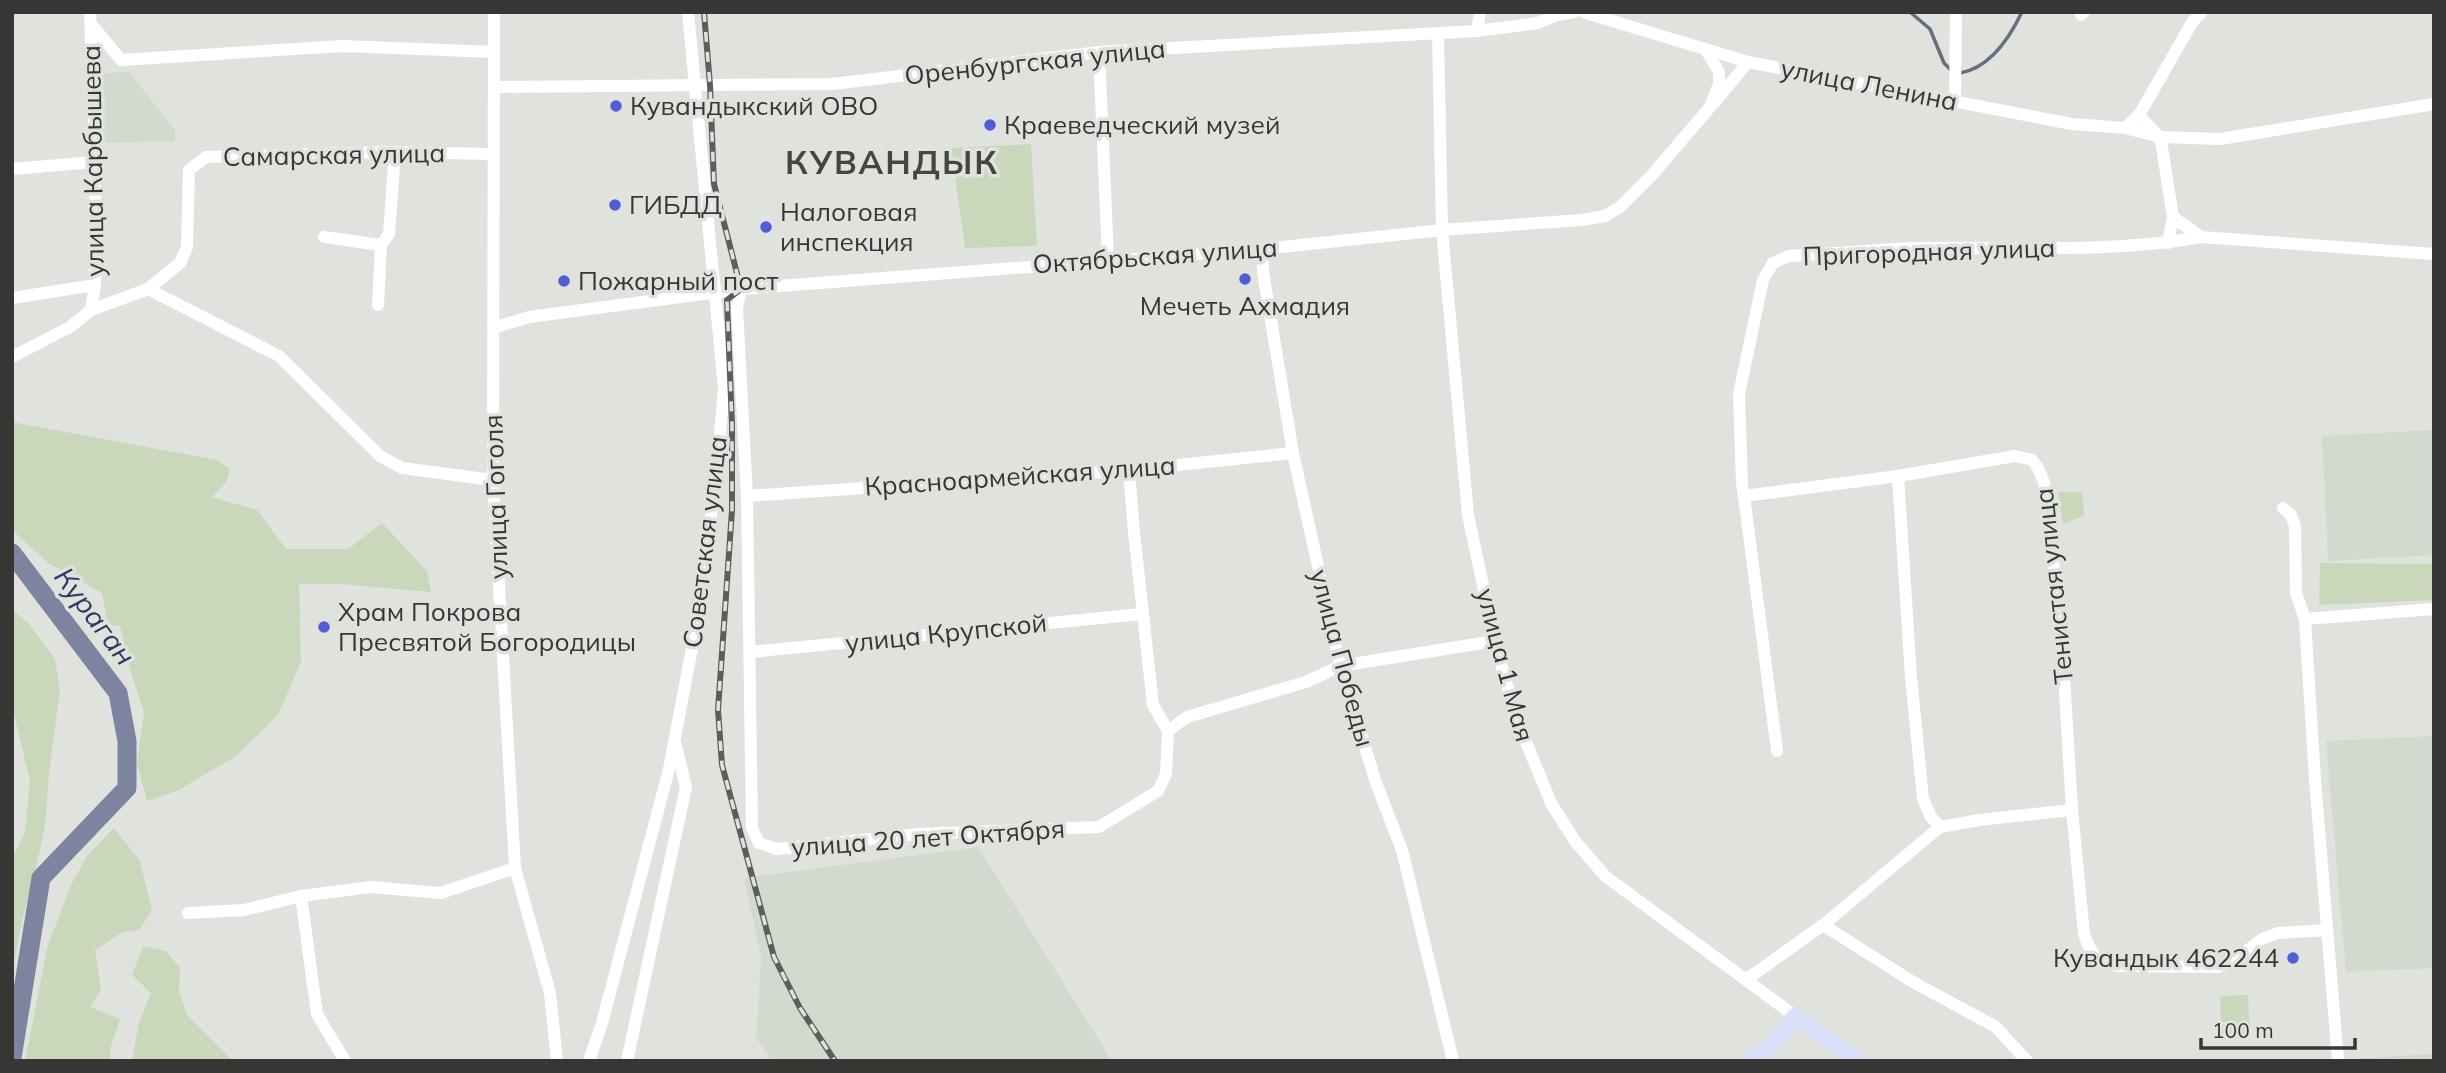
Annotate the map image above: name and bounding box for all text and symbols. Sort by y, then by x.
street label: Оренбургская улица [903,31,1167,92]
street label: улица Карбышева [74,45,111,277]
street label: улица Ленина [1778,51,1960,118]
place label: Кувандыкский ОВО [630,89,878,122]
marker: Кувандыкский ОВО [608,98,624,114]
place label: Краеведческий музей [1004,108,1280,141]
marker: Краеведческий музей [982,117,998,133]
street label: Самарская улица [223,136,445,173]
district label: КУВАНДЫК [785,141,999,182]
place label: ГИБДД [629,188,722,221]
place label: Налоговая инспекция [780,195,917,258]
marker: ГИБДД [607,197,623,213]
marker: Налоговая инспекция [758,219,774,235]
street label: Октябрьская улица [1031,230,1278,281]
street label: Пригородная улица [1802,231,2056,272]
place label: Пожарный пост [578,264,779,297]
marker: Мечеть Ахмадия [1237,271,1253,287]
marker: Пожарный пост [556,273,572,289]
place label: Мечеть Ахмадия [1140,289,1350,322]
street label: улица Гоголя [476,414,515,580]
street label: Советская улица [675,434,734,650]
street label: Красноармейская улица [863,448,1176,503]
street label: Тенистая улица [2027,486,2080,686]
water label: Кураган [47,560,143,671]
street label: улица Победы [1303,566,1382,750]
street label: улица 1 Мая [1469,585,1542,745]
place label: Храм Покрова Пресвятой Богородицы [338,595,636,658]
street label: улица Крупской [843,606,1048,659]
marker: Храм Покрова Пресвятой Богородицы [316,619,332,635]
street label: улица 20 лет Октября [790,811,1066,864]
place label: Кувандык 462244 [2053,941,2279,974]
marker: Кувандык 462244 [2285,950,2301,966]
scale bar [2201,1006,2355,1050]
text: 100 m [2212,1017,2274,1043]

